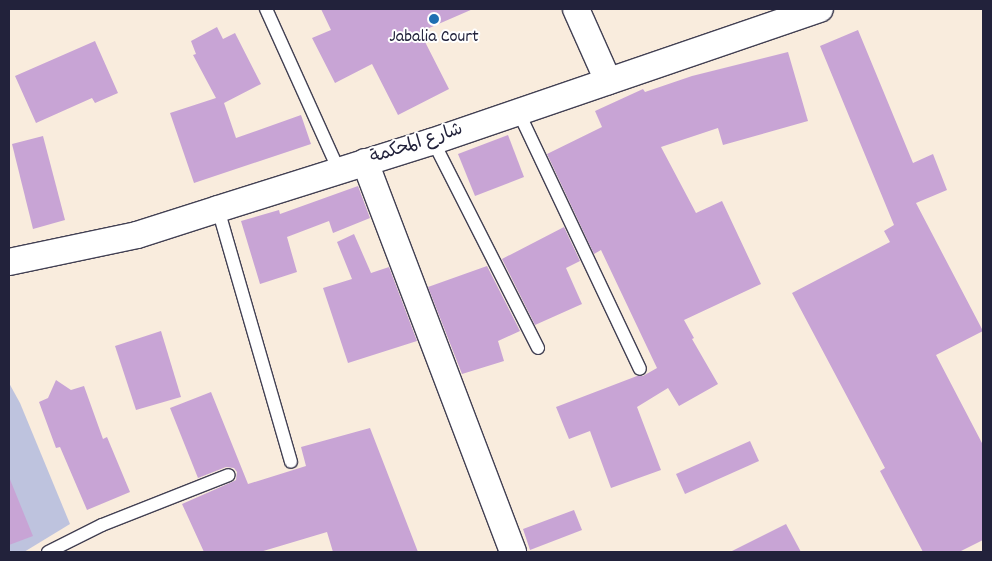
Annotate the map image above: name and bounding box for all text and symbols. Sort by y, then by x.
marker: Jabalia Court [428,13,440,25]
place label: Jabalia Court [389,27,479,49]
street label: شارع المحكمة [368,120,466,170]

